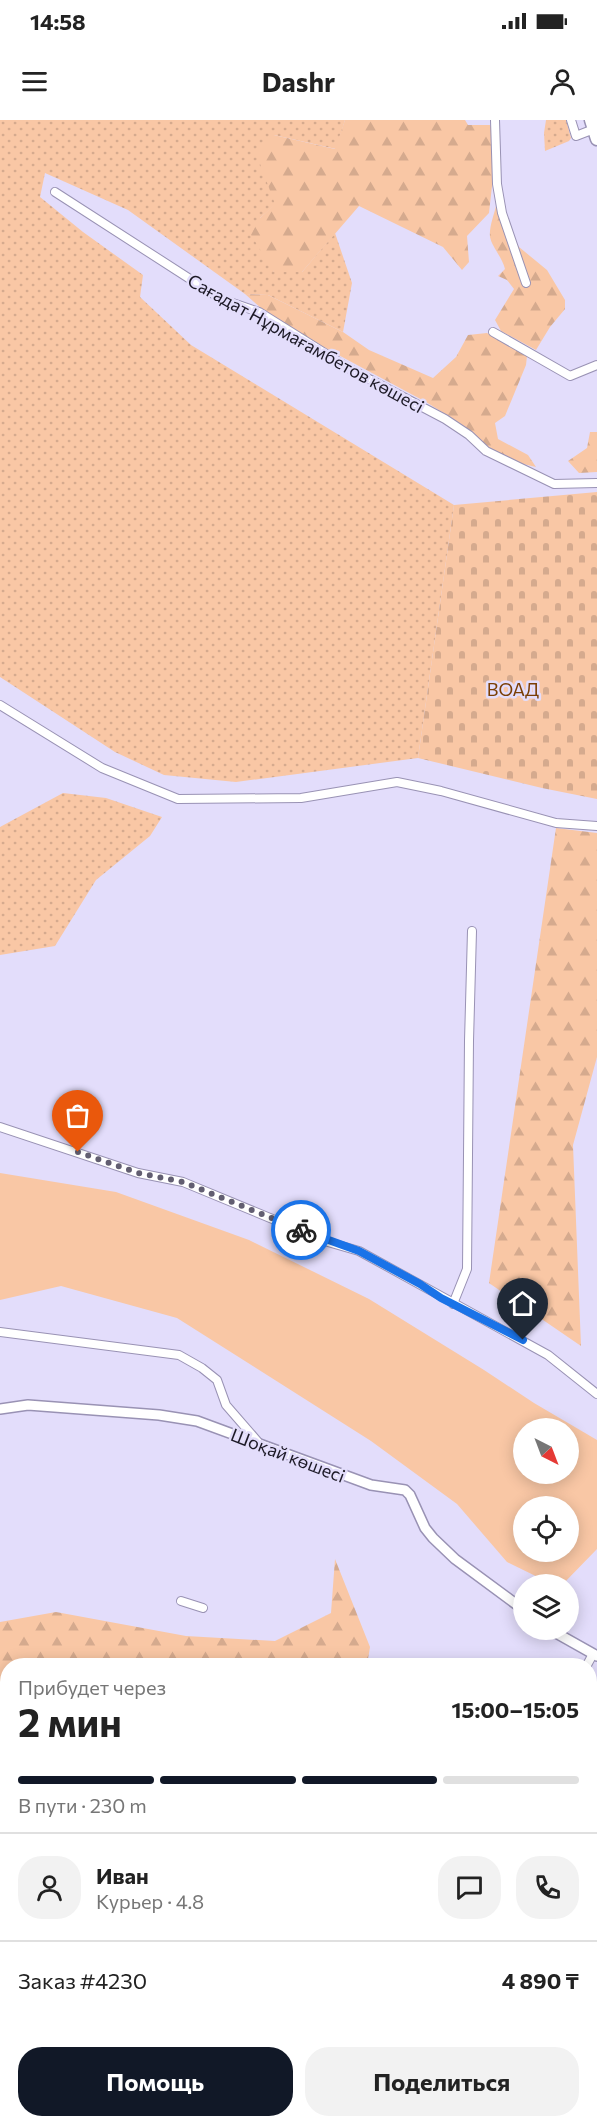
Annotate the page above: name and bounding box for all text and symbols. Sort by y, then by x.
text: 14:58 [30,8,86,35]
icon: menu [18,65,51,98]
text: Dashr [262,65,335,98]
icon: person [546,65,579,98]
street label: Сағадат Нұрмағамбетов көшесі [184,269,428,417]
park label: ВОАД [487,678,539,700]
pin [52,1090,103,1152]
icon: bag [61,1099,94,1132]
courier [271,1200,331,1260]
icon: bike [285,1214,318,1247]
pin [497,1278,548,1340]
icon: home [506,1287,539,1320]
north arrow [513,1418,579,1484]
map controls [513,1418,579,1640]
street label: Шоқай көшесі [228,1423,348,1487]
button: locate [513,1496,579,1562]
button: layers [513,1574,579,1640]
text: Прибудет через [18,1675,166,1699]
text: 15:00–15:05 [452,1696,579,1723]
text: 2 мин [18,1697,122,1745]
text: В пути · 230 m [18,1793,147,1817]
button: person [18,1856,81,1919]
button: chat [438,1856,501,1919]
button: phone [516,1856,579,1919]
text: Иван [96,1862,149,1889]
text: Курьер · 4.8 [96,1889,204,1913]
text: Заказ #4230 [18,1967,147,1994]
text: 4 890 ₸ [502,1967,579,1994]
button: Помощь [18,2047,293,2116]
button: Поделиться [305,2047,579,2116]

